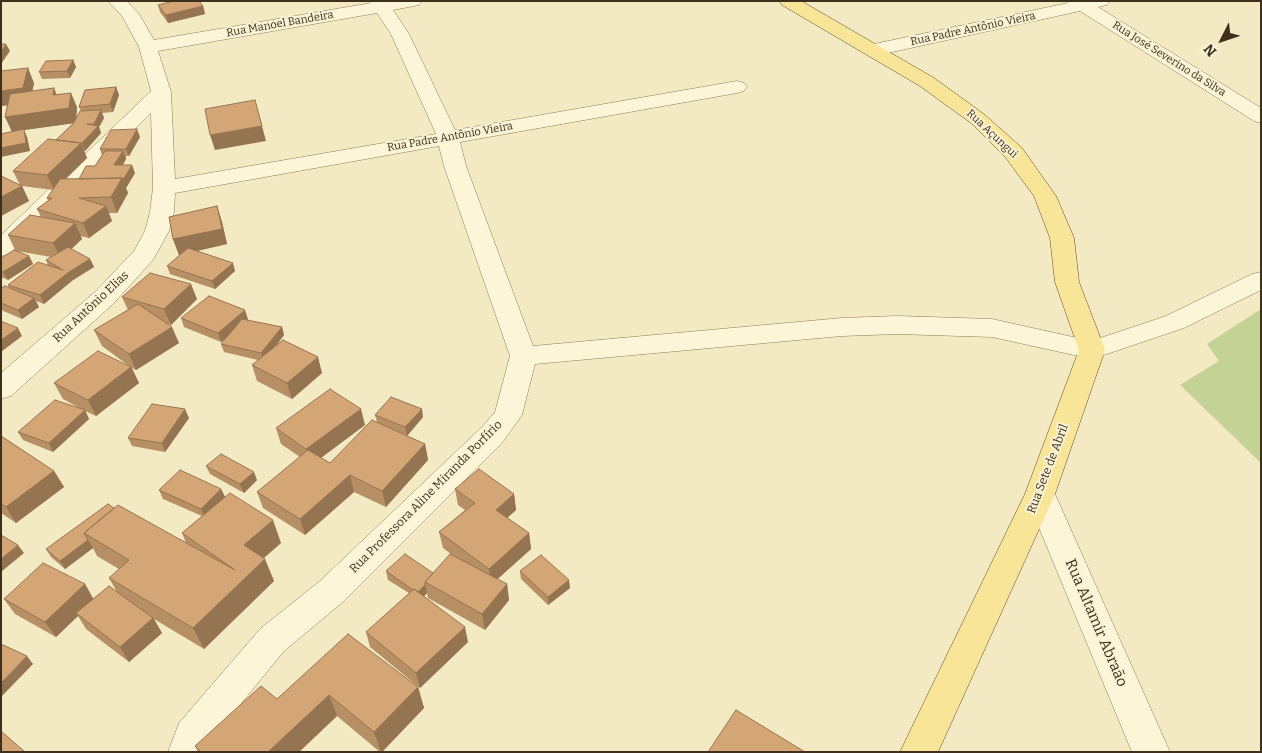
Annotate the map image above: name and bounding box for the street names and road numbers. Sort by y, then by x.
street label: Rua Manoel Bandeira [225,8,335,40]
street label: Rua Padre Antônio Vieira [909,9,1037,49]
street label: Rua José Severino da Silva [1110,19,1228,99]
street label: Rua Açungui [964,107,1020,161]
street label: Rua Padre Antônio Vieira [386,119,514,155]
street label: Rua Antônio Elias [50,268,132,346]
street label: Rua Professora Aline Miranda Porfírio [347,418,505,576]
street label: Rua Sete de Abril [1024,422,1072,516]
street label: Rua Altamir Abraão [1061,556,1131,690]

